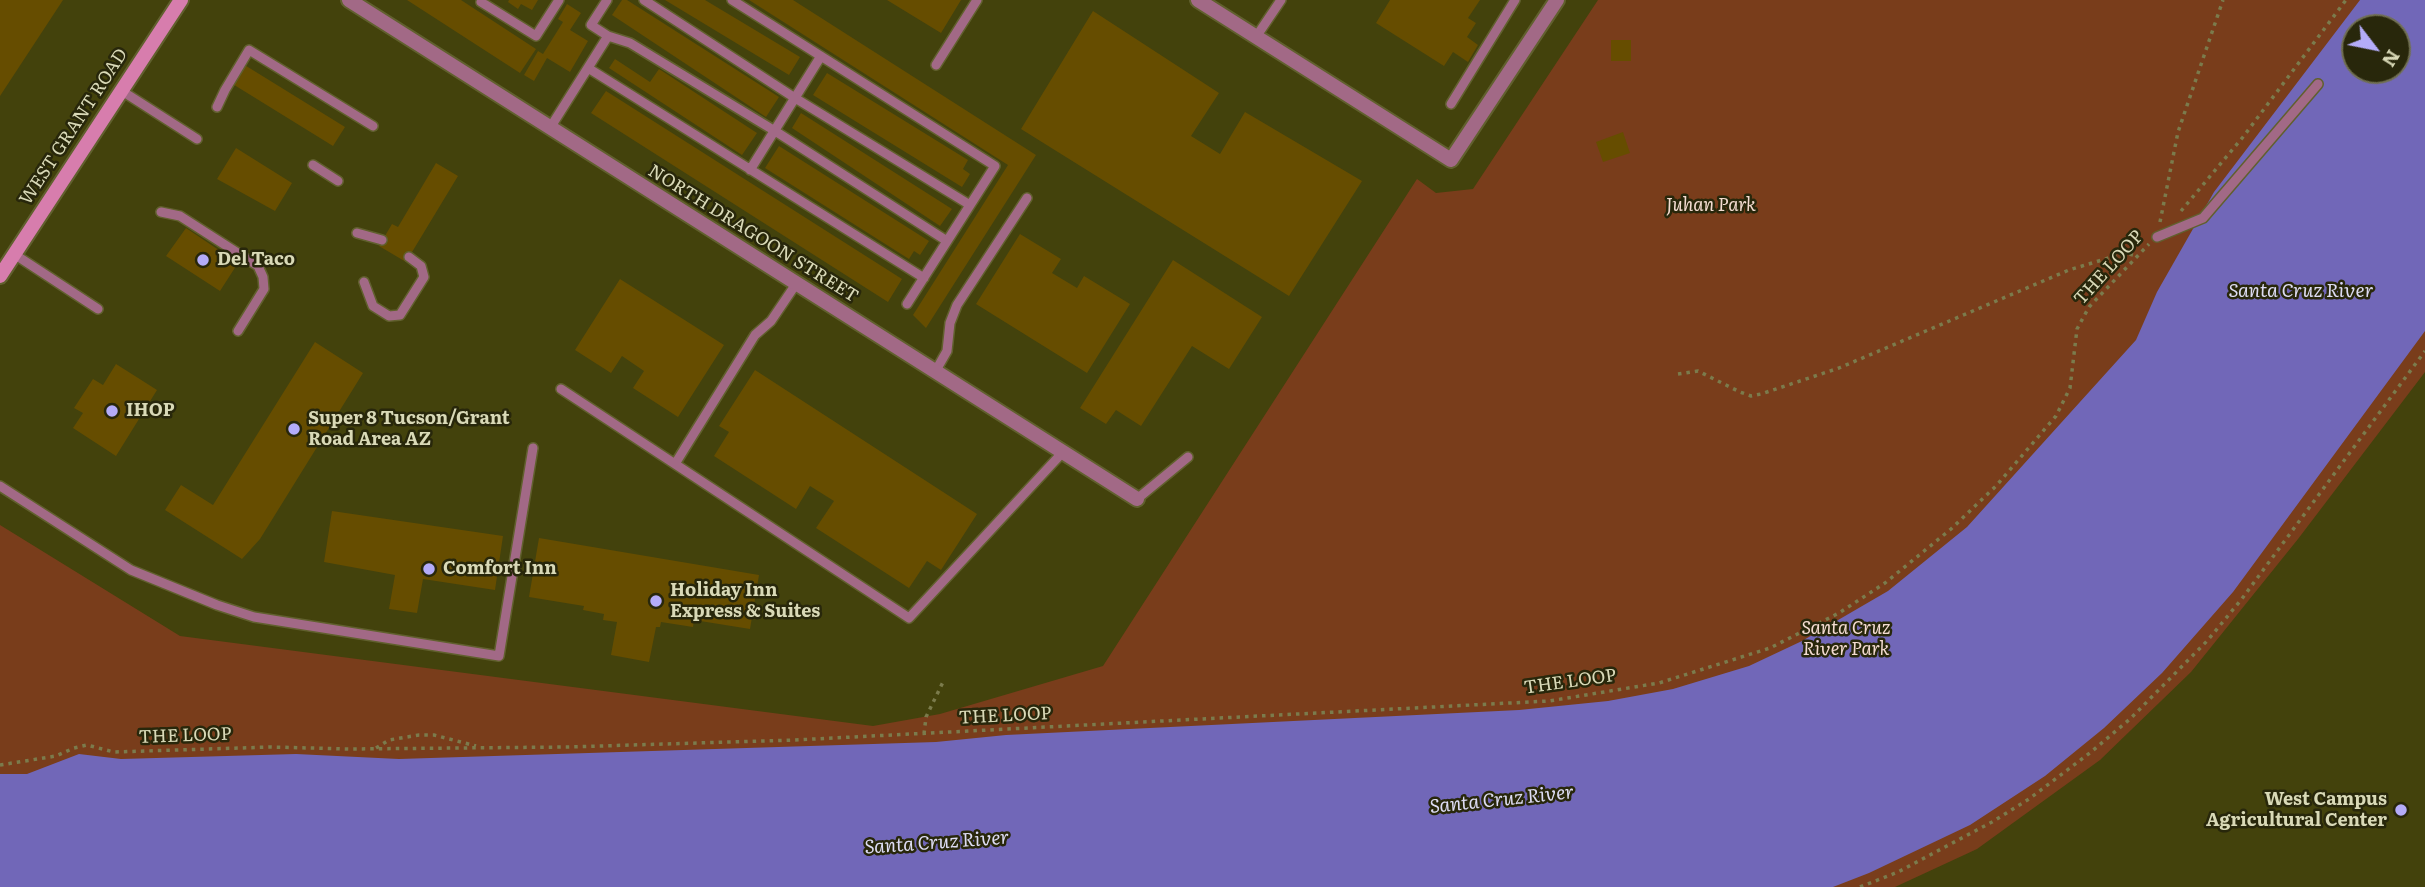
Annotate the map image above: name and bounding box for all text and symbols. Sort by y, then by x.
north arrow [2341,14,2411,84]
street label: WEST GRANT ROAD [15,45,133,209]
text: N [2376,45,2408,73]
street label: NORTH DRAGOON STREET [644,160,862,308]
park label: Juhan Park [1666,195,1756,217]
street label: THE LOOP [2070,226,2148,310]
place label: Del Taco [217,249,295,271]
marker: Del Taco [195,252,211,268]
water label: Santa Cruz River [2229,280,2373,302]
place label: IHOP [126,400,174,422]
marker: IHOP [104,403,120,419]
place label: Super 8 Tucson/Grant Road Area AZ [308,408,510,450]
marker: Super 8 Tucson/Grant Road Area AZ [286,421,302,437]
place label: Comfort Inn [443,558,557,580]
marker: Comfort Inn [421,561,437,577]
place label: Holiday Inn Express & Suites [670,580,820,622]
marker: Holiday Inn Express & Suites [648,593,664,609]
park label: Santa Cruz River Park [1802,618,1890,660]
street label: THE LOOP [1523,665,1617,699]
street label: THE LOOP [958,703,1052,729]
street label: THE LOOP [138,724,232,748]
water label: Santa Cruz River [1429,781,1575,819]
place label: West Campus Agricultural Center [2206,789,2387,832]
marker: West Campus Agricultural Center [2393,802,2409,818]
water label: Santa Cruz River [864,827,1010,859]

